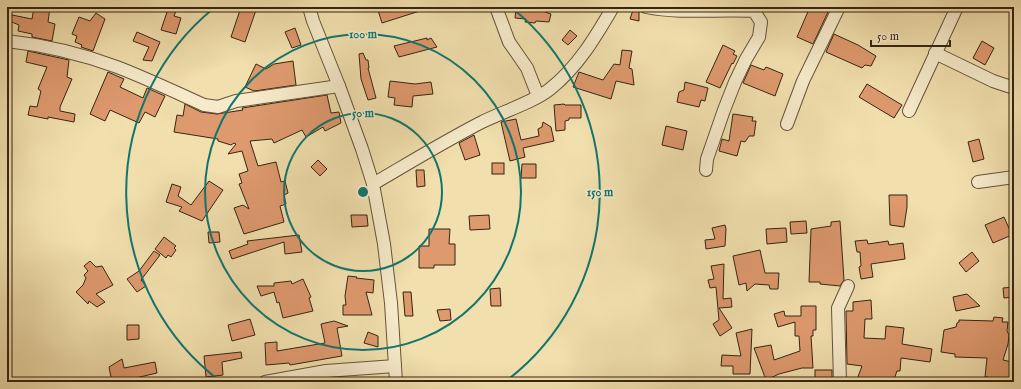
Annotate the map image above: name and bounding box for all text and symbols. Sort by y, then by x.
scale bar [871,22,950,48]
text: 100 m [349,27,378,42]
text: 50 m [877,29,899,44]
text: 50 m [352,106,375,121]
centre of rings [356,185,370,199]
text: 150 m [587,185,614,200]

